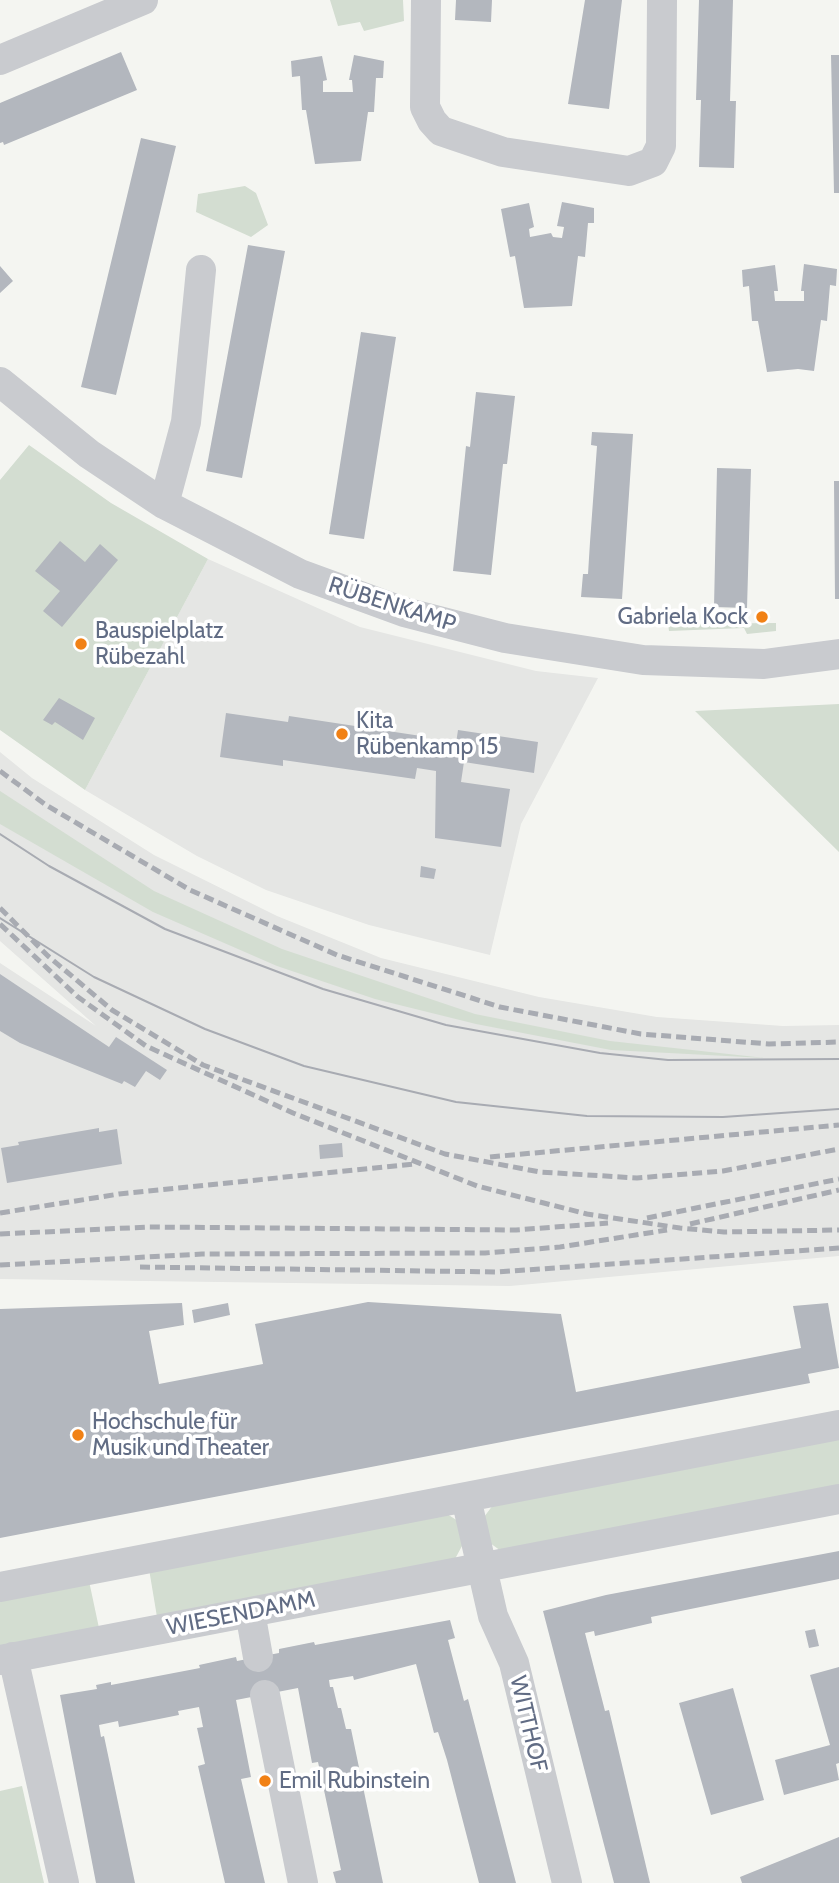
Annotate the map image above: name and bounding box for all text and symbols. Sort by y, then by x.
street label: RÜBENKAMP [325,571,459,639]
place label: Gabriela Kock [618,603,748,631]
marker: Gabriela Kock [754,609,770,625]
place label: Bauspielplatz Rübezahl [95,617,224,671]
marker: Bauspielplatz Rübezahl [73,636,89,652]
place label: Kita Rübenkamp 15 [356,707,498,761]
marker: Kita Rübenkamp 15 [334,726,350,742]
place label: Hochschule für Musik und Theater [92,1408,269,1462]
marker: Hochschule für Musik und Theater [70,1427,86,1443]
street label: WIESENDAMM [164,1586,318,1642]
street label: WITTHOF [504,1673,552,1775]
place label: Emil Rubinstein [279,1767,430,1795]
marker: Emil Rubinstein [257,1773,273,1789]

